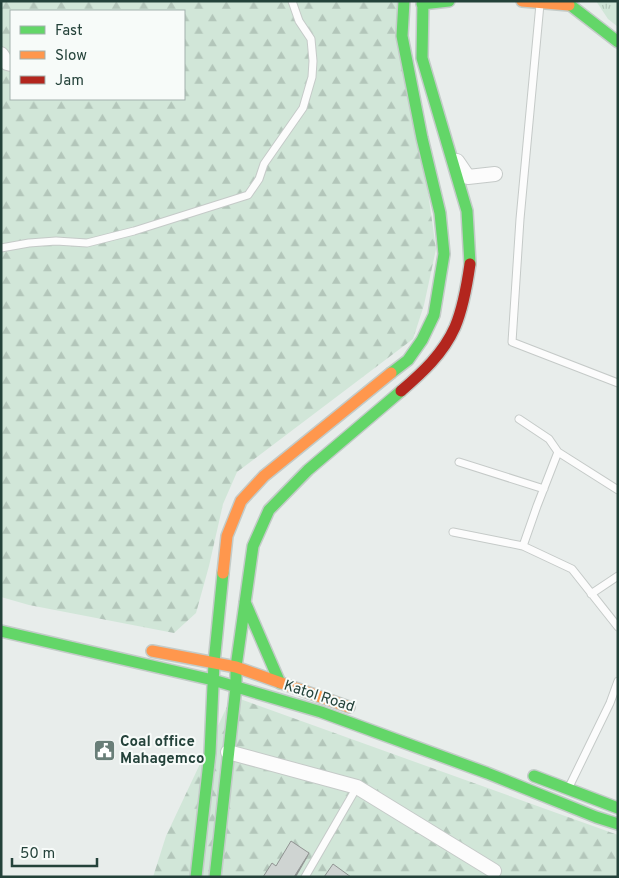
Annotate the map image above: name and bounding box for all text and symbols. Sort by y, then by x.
legend [10,10,185,100]
text: Fast [55,22,83,41]
text: Slow [55,47,87,66]
text: Jam [55,72,84,91]
street label: Katol Road [281,677,357,717]
place label: Coal office Mahagemco [120,733,205,769]
public building icon: Coal office Mahagemco [92,739,116,763]
scale bar [12,836,98,868]
text: 50 m [20,845,55,864]

